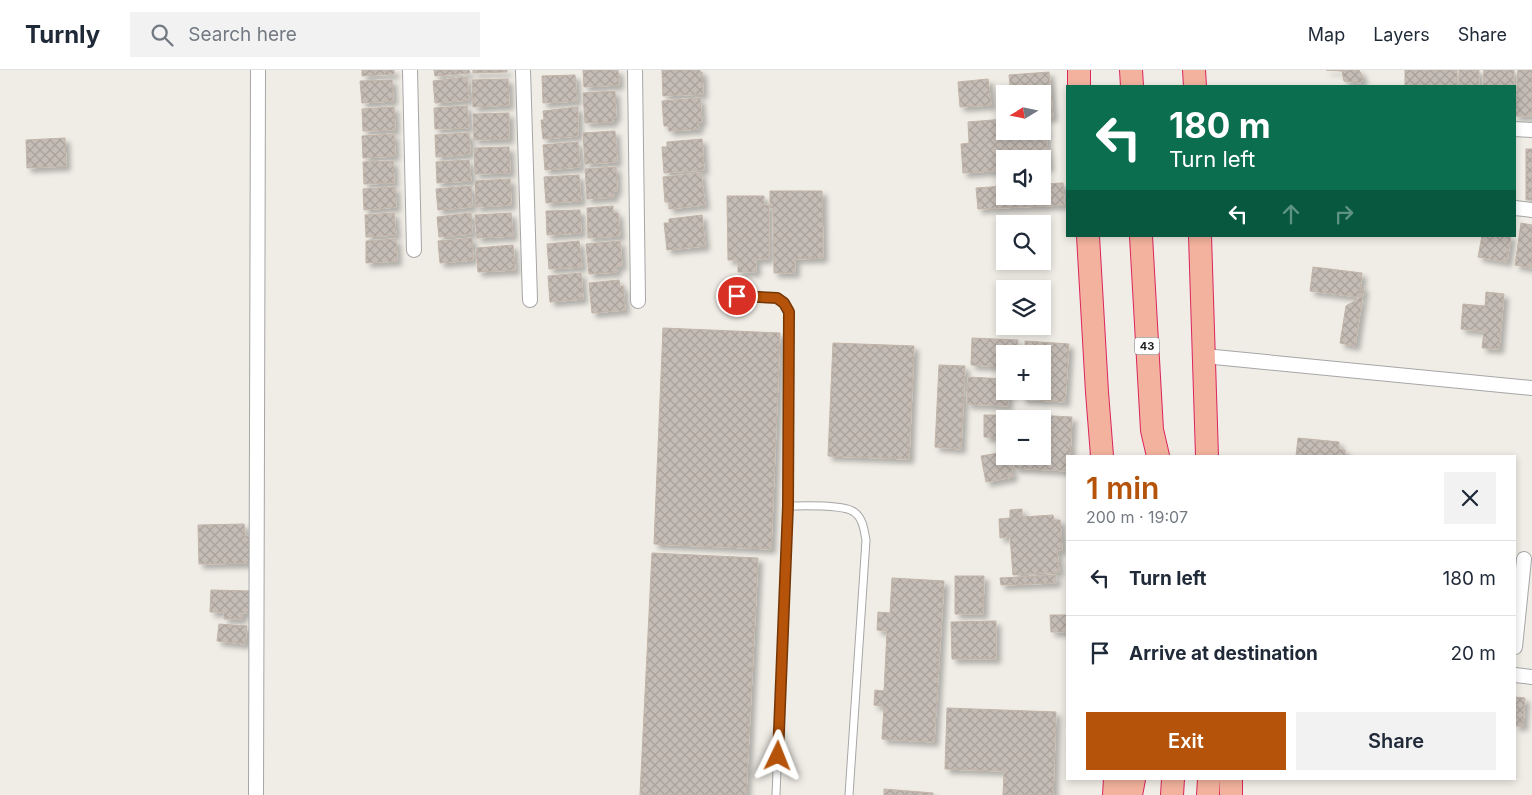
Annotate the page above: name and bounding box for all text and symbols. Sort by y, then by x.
search box [130,12,480,57]
text: Turnly [25,20,100,49]
icon: search [148,21,176,49]
text: Search here [188,23,297,46]
text: Map [1308,24,1345,45]
text: Layers [1373,24,1430,45]
text: Share [1458,24,1507,45]
north arrow [996,85,1051,140]
map controls [996,85,1051,465]
text: 180 m [1169,104,1271,146]
icon: left [1086,105,1151,170]
text: Turn left [1169,146,1255,172]
button: sound [996,150,1051,205]
icon: left [1224,200,1252,228]
icon: ahead [1277,200,1305,228]
icon: right [1330,200,1358,228]
button: search [996,215,1051,270]
pin [716,275,758,317]
button: layers [996,280,1051,335]
icon: arrive [723,282,751,310]
road number: 43 [1134,338,1160,354]
button: + [996,345,1051,400]
button: − [996,410,1051,465]
text: 1 min [1086,470,1159,506]
button: close [1444,472,1496,524]
text: 200 m · 19:07 [1086,507,1188,527]
icon: left [1086,564,1114,592]
text: Turn left [1129,567,1207,590]
text: 180 m [1443,567,1496,590]
icon: arrive [1086,639,1114,667]
text: Arrive at destination [1129,642,1318,665]
text: 20 m [1450,642,1496,665]
button: Exit [1086,712,1286,770]
button: Share [1296,712,1496,770]
position arrow [751,729,803,781]

